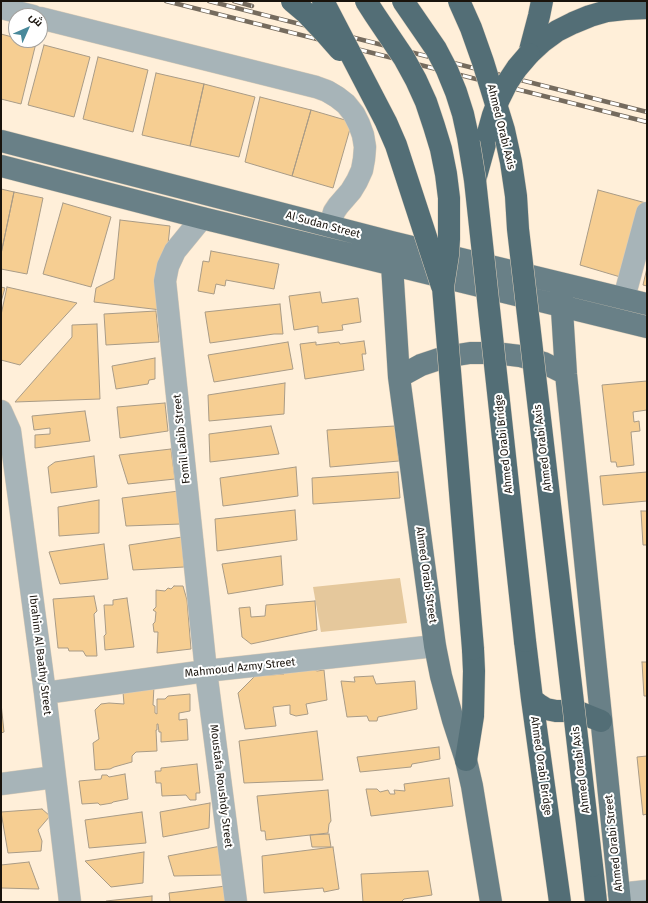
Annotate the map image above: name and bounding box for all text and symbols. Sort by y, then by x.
north arrow [8,8,48,48]
text: ش [27,10,46,29]
street label: Ahmed Orabi Axis [484,83,518,171]
street label: Al Sudan Street [284,209,362,241]
street label: Fomil Labib Street [171,393,193,485]
street label: Ahmed Orabi Bridge [492,394,516,494]
street label: Ahmed Orabi Axis [531,404,555,492]
street label: Ahmed Orabi Street [413,526,439,624]
street label: Ibrahim Al Baathy Street [26,594,54,716]
street label: Mahmoud Azmy Street [184,656,296,680]
street label: Ahmed Orabi Bridge [528,716,554,816]
street label: Moustafa Roushdy Street [207,723,235,849]
street label: Ahmed Orabi Axis [569,726,593,814]
street label: Ahmed Orabi Street [602,794,626,892]

